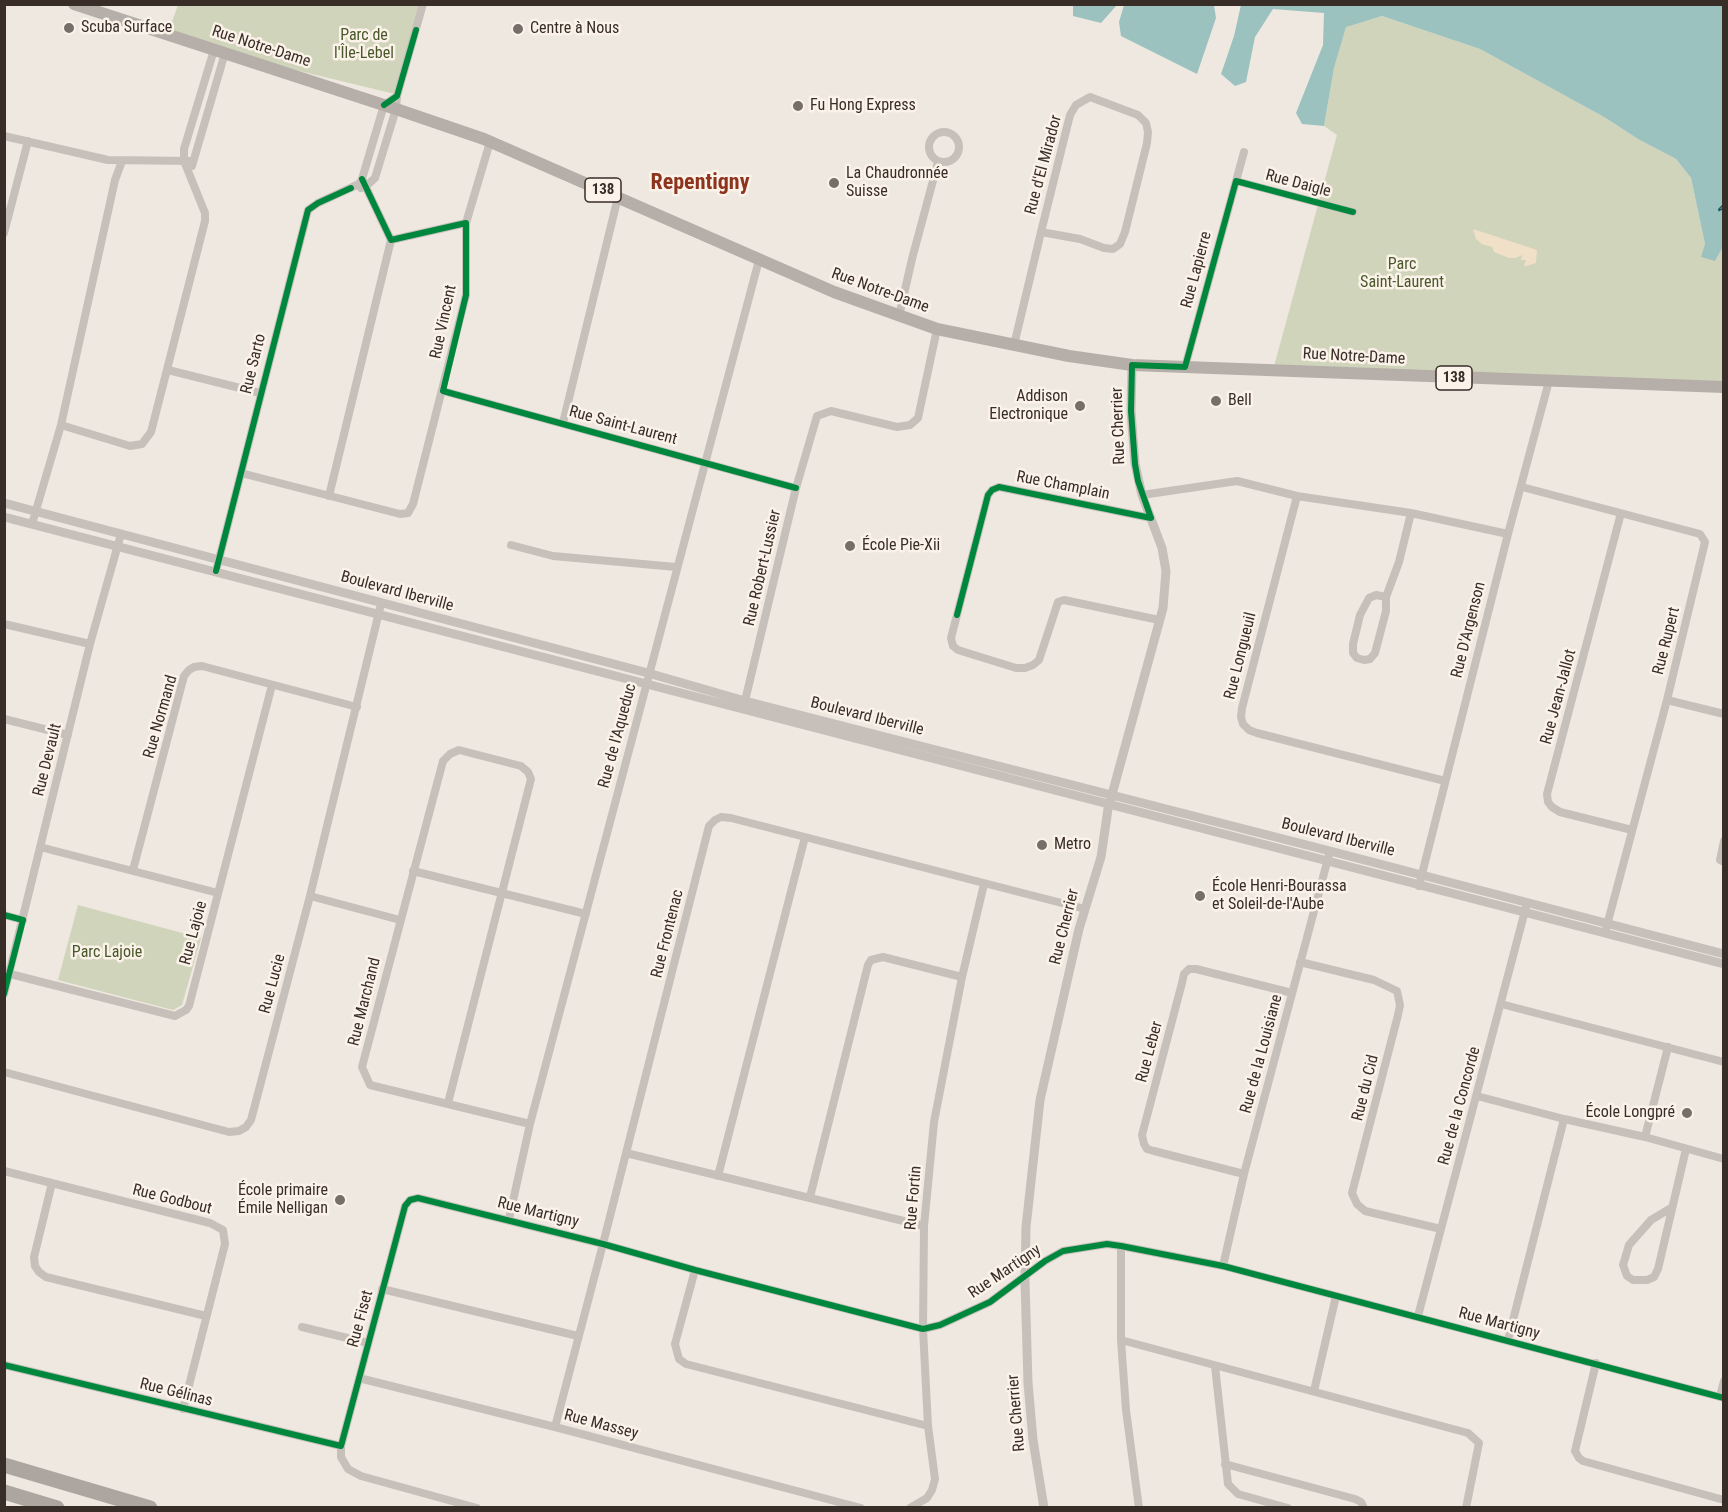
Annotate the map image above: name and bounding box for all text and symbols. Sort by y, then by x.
place label: Scuba Surface [81,18,172,38]
place label: Centre à Nous [530,19,619,39]
marker: Scuba Surface [62,21,76,35]
street label: Rue Notre-Dame [209,22,313,72]
marker: Centre à Nous [511,22,525,36]
park label: Parc de l'Île-Lebel [334,26,394,64]
place label: Fu Hong Express [810,96,916,116]
marker: Fu Hong Express [791,99,805,113]
street label: Rue d'El Mirador [1021,113,1067,217]
place label: La Chaudronnée Suisse [846,164,948,202]
street label: Rue Daigle [1263,166,1333,202]
district label: Repentigny [651,170,749,196]
marker: La Chaudronnée Suisse [827,176,841,190]
road number: 138 [585,178,621,202]
street label: Rue Lapierre [1178,229,1216,311]
park label: Parc Saint-Laurent [1360,255,1444,293]
street label: Rue Notre-Dame [829,264,931,318]
street label: Rue Vincent [427,283,461,361]
street label: Rue Sarto [237,332,271,396]
street label: Rue Notre-Dame [1302,345,1406,369]
road number: 138 [1436,366,1472,390]
place label: Addison Electronique [989,387,1068,425]
street label: Rue Cherrier [1108,387,1130,465]
place label: Bell [1228,391,1252,411]
marker: Bell [1209,394,1223,408]
marker: Addison Electronique [1073,399,1087,413]
street label: Rue Saint-Laurent [567,402,679,450]
street label: Rue Champlain [1015,468,1111,504]
street label: Rue Robert-Lussier [740,508,786,628]
place label: École Pie-Xii [862,536,940,556]
marker: École Pie-Xii [843,539,857,553]
street label: Boulevard Iberville [338,568,456,616]
street label: Rue D'Argenson [1448,580,1490,680]
street label: Rue Rupert [1649,605,1685,677]
street label: Rue Longueuil [1221,611,1261,701]
street label: Rue Jean-Jallot [1537,647,1581,747]
street label: Rue Normand [140,673,182,761]
street label: Rue de l'Aqueduc [595,682,641,790]
street label: Boulevard Iberville [808,694,926,740]
street label: Rue Devault [30,722,66,798]
street label: Boulevard Iberville [1279,815,1397,861]
place label: Metro [1054,835,1091,855]
marker: Metro [1035,838,1049,852]
place label: École Henri-Bourassa et Soleil-de-l'Aube [1212,877,1347,915]
street label: Rue Cherrier [1046,887,1084,967]
street label: Rue Frontenac [648,888,688,980]
marker: École Henri-Bourassa et Soleil-de-l'Aube [1193,889,1207,903]
street label: Rue Lajoie [176,899,212,967]
park label: Parc Lajoie [72,943,142,963]
street label: Rue Lucie [256,952,290,1016]
street label: Rue Marchand [345,956,385,1048]
street label: Rue de la Louisiane [1237,992,1287,1116]
street label: Rue Leber [1133,1019,1167,1085]
street label: Rue de la Concorde [1435,1045,1485,1167]
street label: Rue du Cid [1349,1053,1383,1123]
place label: École Longpré [1586,1103,1675,1123]
marker: École Longpré [1680,1106,1694,1120]
street label: Rue Fortin [902,1165,926,1231]
street label: Rue Godbout [130,1181,214,1219]
place label: École primaire Émile Nelligan [238,1181,328,1219]
marker: École primaire Émile Nelligan [333,1193,347,1207]
street label: Rue Martigny [495,1194,581,1232]
street label: Rue Martigny [965,1241,1045,1303]
street label: Rue Fiset [344,1288,378,1350]
street label: Rue Martigny [1456,1304,1542,1344]
street label: Rue Cherrier [1004,1374,1030,1452]
street label: Rue Gélinas [138,1375,214,1411]
street label: Rue Massey [562,1406,640,1444]

